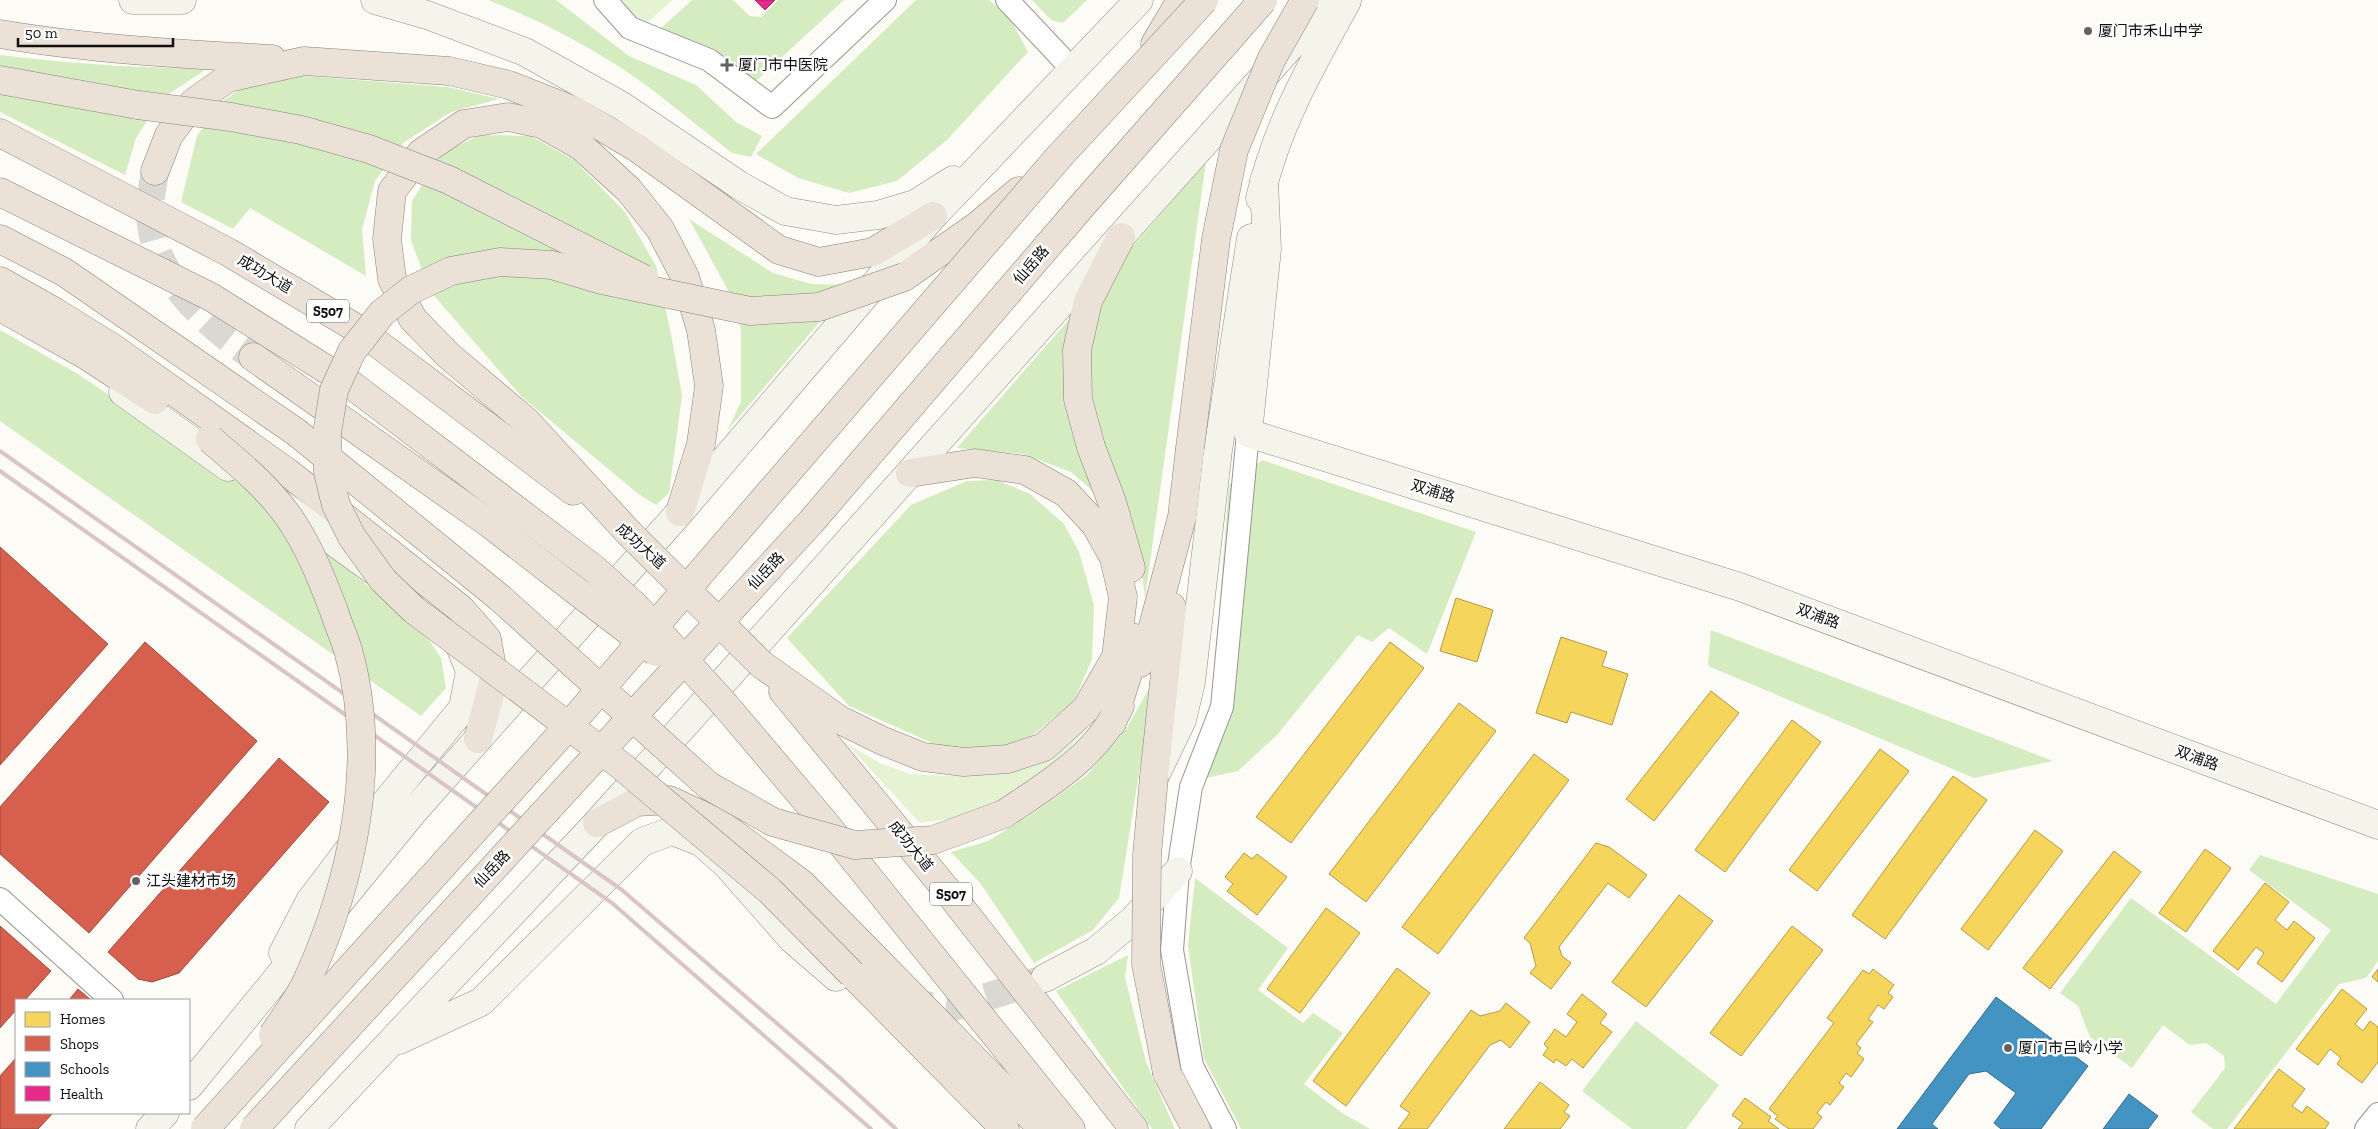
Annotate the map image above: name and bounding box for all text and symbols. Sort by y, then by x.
scale bar [18,15,172,47]
place label: 厦门市禾山中学 [2098,22,2203,40]
text: 50 m [25,24,58,42]
marker: 厦门市禾山中学 [2082,25,2094,37]
place label: 厦门市中医院 [738,56,828,74]
marker: 厦门市中医院 [720,58,734,72]
street label: 仙岳路 [1009,242,1053,288]
street label: 成功大道 [235,251,295,297]
road number: S507 [307,300,349,322]
street label: 双浦路 [1409,476,1457,506]
street label: 成功大道 [613,519,669,573]
street label: 仙岳路 [744,548,788,594]
street label: 双浦路 [1794,600,1842,632]
street label: 双浦路 [2173,742,2221,774]
street label: 成功大道 [885,817,937,875]
street label: 仙岳路 [470,846,514,892]
place label: 江头建材市场 [146,872,236,890]
marker: 江头建材市场 [130,875,142,887]
road number: S507 [930,882,972,906]
legend [15,999,190,1114]
text: Homes [60,1010,105,1028]
text: Shops [60,1035,99,1053]
place label: 厦门市吕岭小学 [2018,1039,2123,1057]
marker: 厦门市吕岭小学 [2002,1042,2014,1054]
text: Schools [60,1060,109,1078]
text: Health [60,1085,104,1103]

